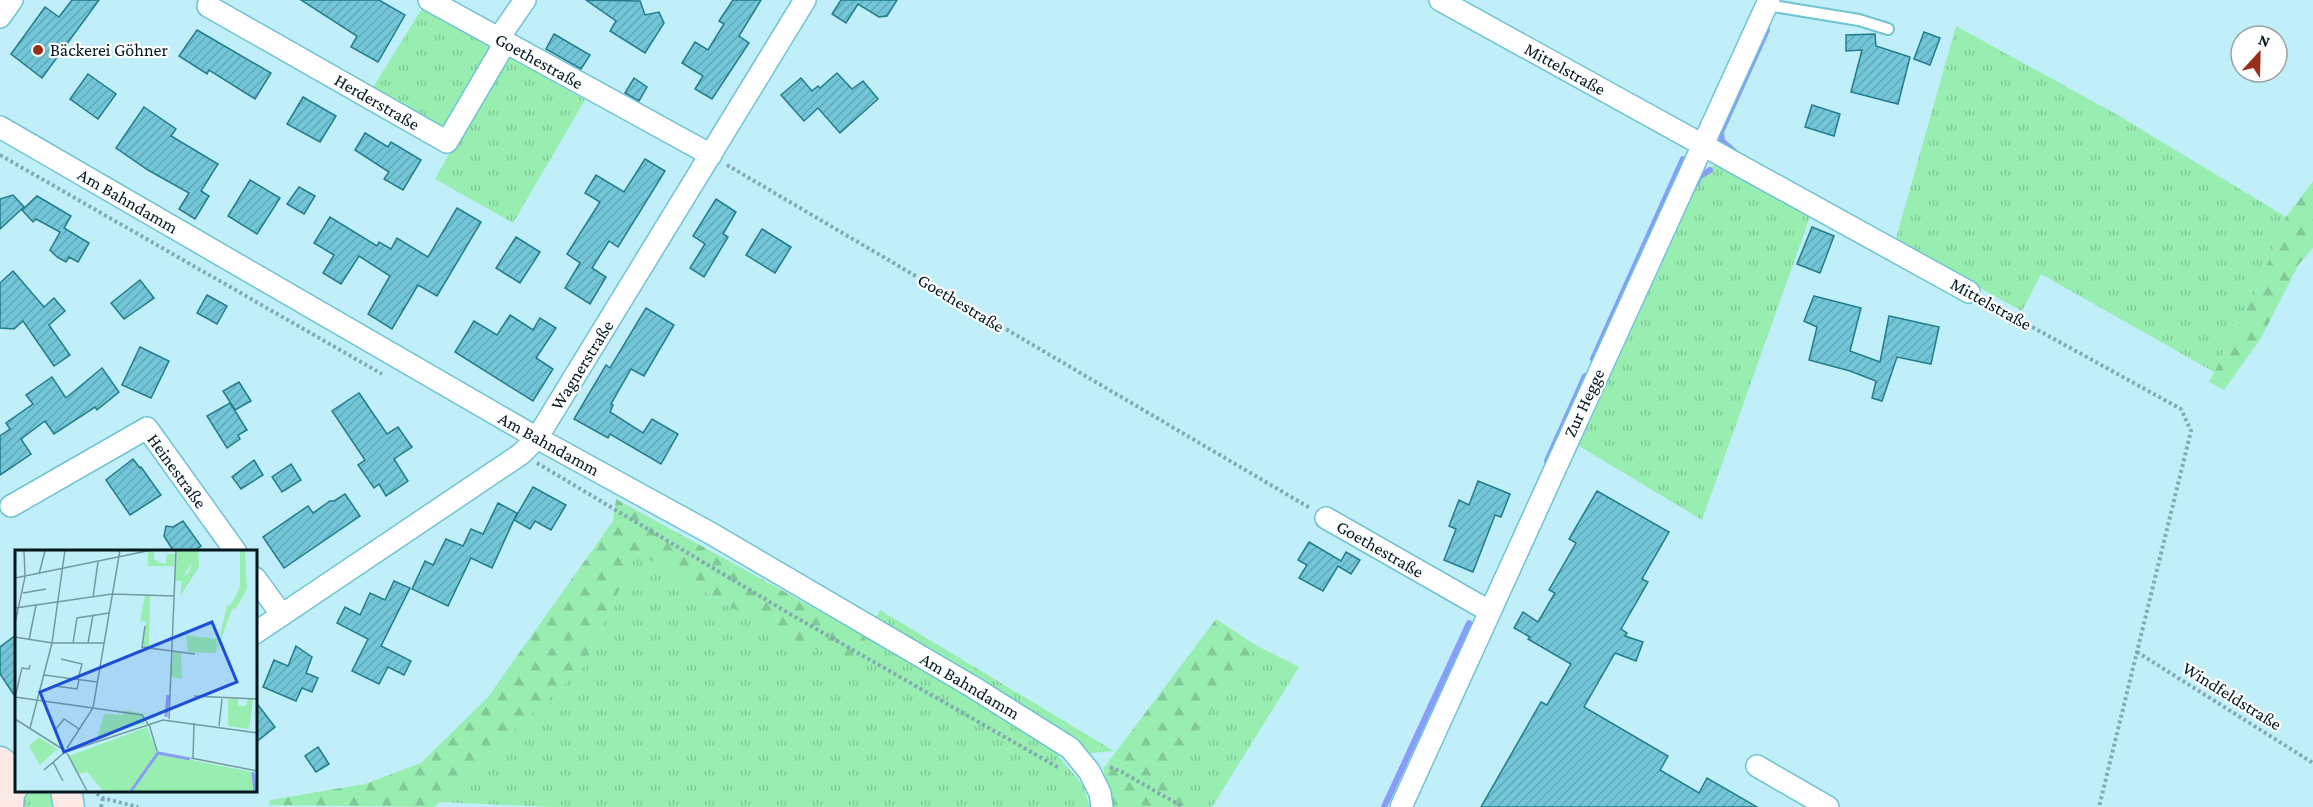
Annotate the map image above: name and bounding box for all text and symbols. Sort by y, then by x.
north arrow [2229,24,2289,84]
street label: Goethestraße [492,29,586,93]
text: N [2256,31,2273,51]
street label: Mittelstraße [1521,39,1609,99]
place label: Bäckerei Göhner [50,40,169,60]
marker: Bäckerei Göhner [31,43,45,57]
street label: Herderstraße [331,70,423,134]
street label: Am Bahndamm [74,164,182,238]
street label: Goethestraße [914,269,1008,337]
street label: Mittelstraße [1947,274,2035,334]
street label: Wagnerstraße [547,316,618,414]
street label: Zur Hegge [1559,365,1609,441]
street label: Am Bahndamm [495,408,603,480]
street label: Heinestraße [143,430,211,512]
street label: Goethestraße [1333,516,1427,582]
inset map [15,550,256,792]
street label: Am Bahndamm [917,649,1024,724]
street label: Windfeldstraße [2179,658,2285,734]

